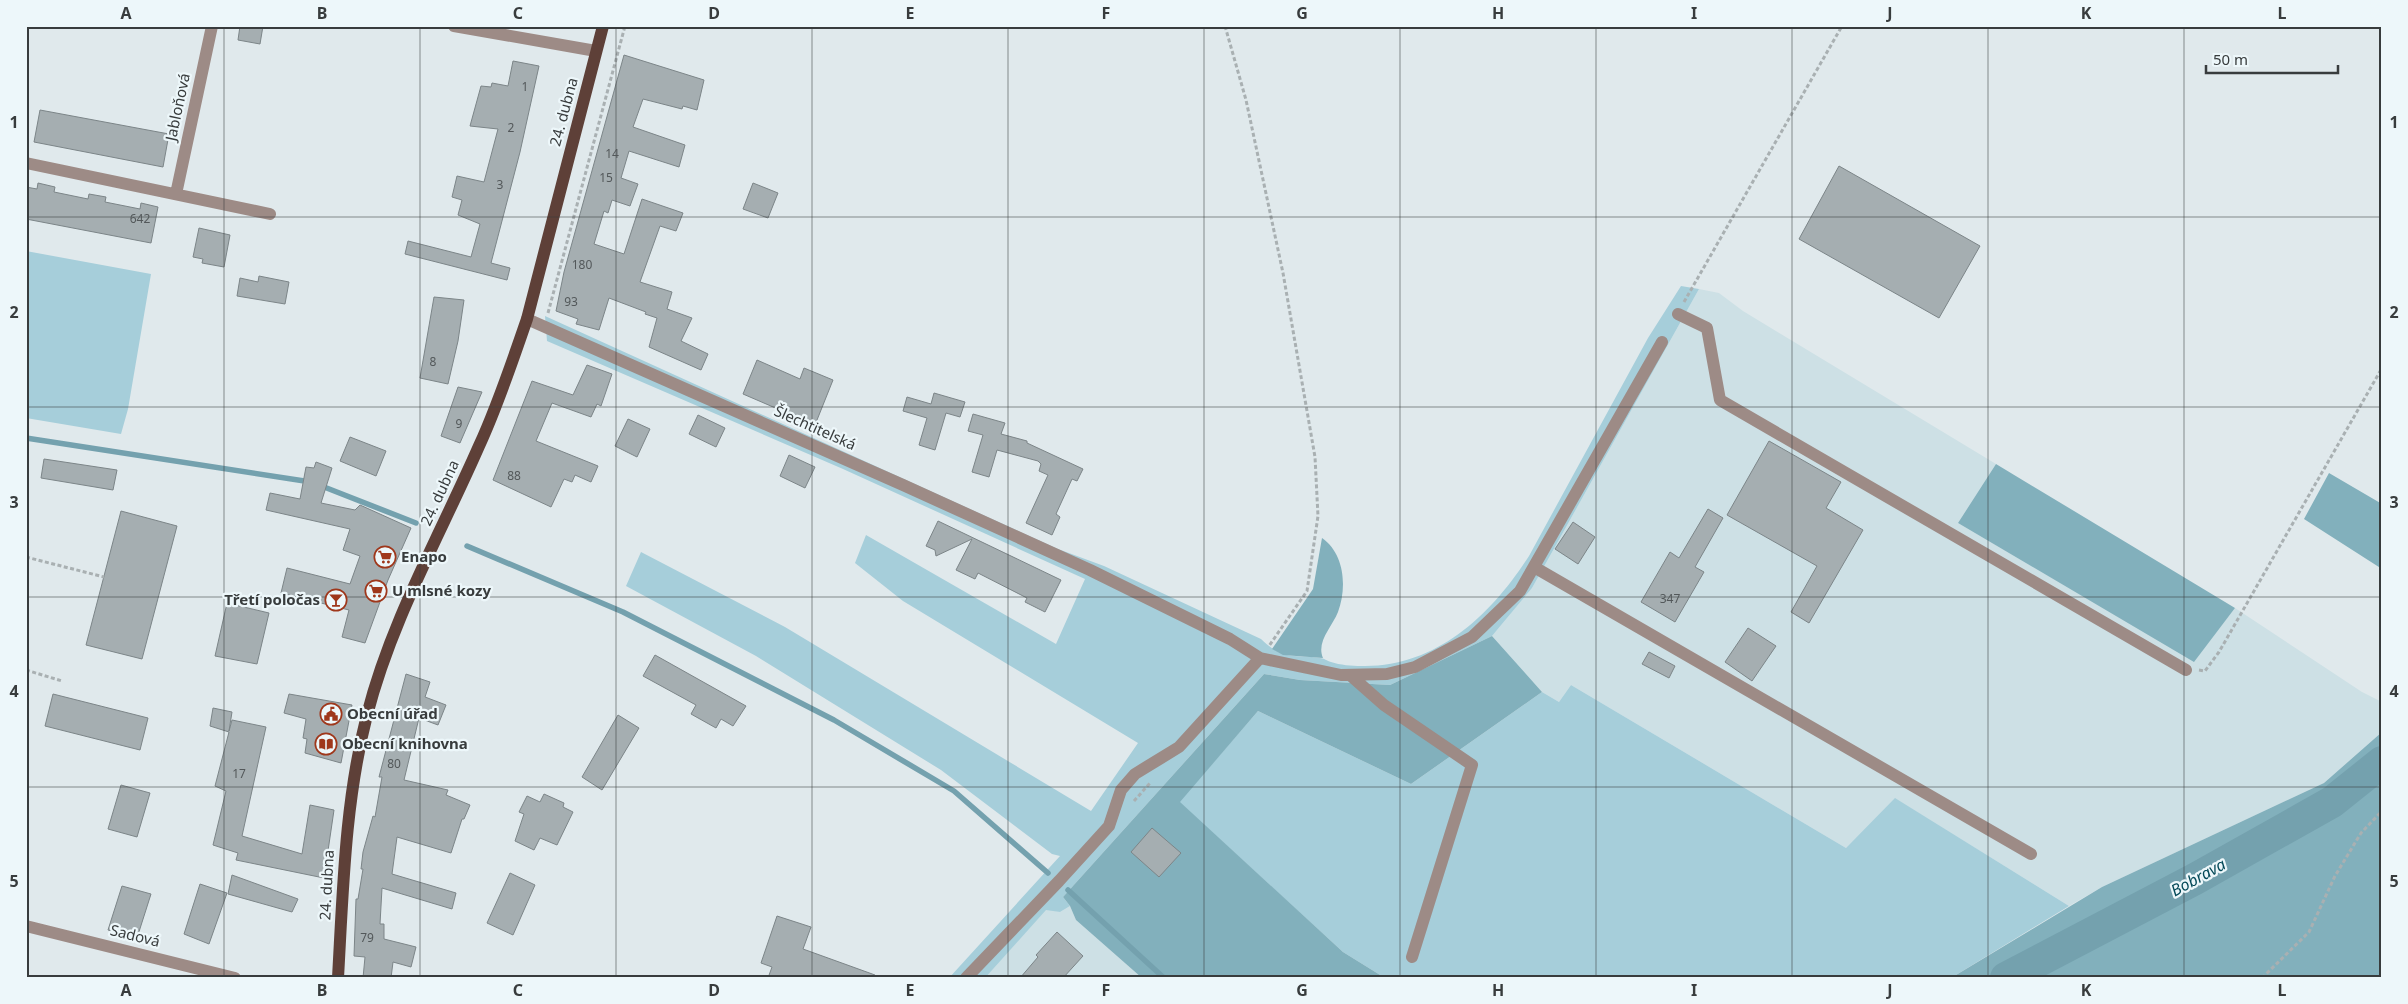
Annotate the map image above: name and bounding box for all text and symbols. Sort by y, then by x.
text: A [120,2,132,24]
text: B [317,2,327,24]
text: C [513,2,523,24]
text: D [708,2,720,24]
text: E [906,2,915,24]
text: F [1102,2,1110,24]
text: G [1296,2,1308,24]
text: H [1492,2,1504,24]
text: I [1691,2,1697,24]
text: J [1885,2,1893,24]
text: K [2081,2,2092,24]
text: L [2278,2,2287,24]
scale bar [2206,42,2338,74]
text: 50 m [2213,49,2248,69]
street label: Jabloňová [160,71,194,144]
street label: 24. dubna [544,75,582,148]
house number: 1 [522,78,528,95]
text: 1 [9,111,19,133]
text: 1 [2389,111,2399,133]
house number: 2 [508,119,515,136]
house number: 14 [605,145,619,162]
house number: 15 [599,169,613,186]
house number: 3 [497,176,504,193]
house number: 642 [130,210,150,227]
house number: 180 [572,256,592,273]
house number: 93 [564,293,578,310]
text: 2 [9,301,19,323]
text: 2 [2389,301,2399,323]
house number: 8 [430,353,437,370]
street label: Šlechtitelská [771,400,860,454]
house number: 9 [456,415,463,432]
street label: 24. dubna [415,456,463,529]
house number: 88 [507,467,521,484]
text: 3 [9,491,19,513]
text: 3 [2389,491,2399,513]
supermarket icon: Enapo [373,545,397,569]
place label: Enapo [401,546,447,566]
supermarket icon: U mlsné kozy [364,579,388,603]
place label: U mlsné kozy [392,580,491,600]
bar icon: Třetí poločas [324,588,348,612]
place label: Třetí poločas [224,589,320,609]
house number: 347 [1660,590,1680,607]
text: 4 [9,680,19,702]
text: 4 [2389,680,2399,702]
public building icon: Obecní úřad [319,702,343,726]
place label: Obecní úřad [347,703,438,723]
library icon: Obecní knihovna [314,732,338,756]
place label: Obecní knihovna [342,733,468,753]
house number: 80 [387,755,401,772]
house number: 17 [232,765,246,782]
street label: 24. dubna [314,849,338,921]
water label: Bobrava [2167,853,2229,901]
text: 5 [9,870,19,892]
text: 5 [2389,870,2399,892]
street label: Sadová [108,919,162,951]
house number: 79 [360,929,374,946]
text: A [120,979,132,1001]
text: B [317,979,327,1001]
text: C [513,979,523,1001]
text: D [708,979,720,1001]
text: E [906,979,915,1001]
text: F [1102,979,1110,1001]
text: G [1296,979,1308,1001]
text: H [1492,979,1504,1001]
text: I [1691,979,1697,1001]
text: J [1885,979,1893,1001]
text: K [2081,979,2092,1001]
text: L [2278,979,2287,1001]

